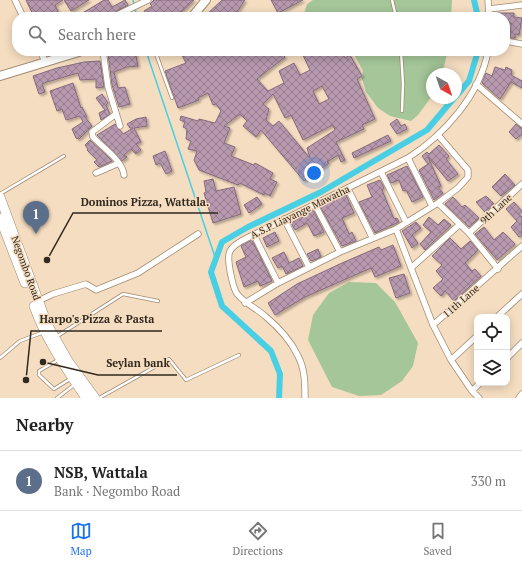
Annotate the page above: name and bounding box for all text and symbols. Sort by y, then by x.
search box [12,12,510,56]
icon: search [26,23,48,45]
text: Search here [58,24,136,44]
north arrow [426,68,462,104]
your location [304,163,324,183]
street label: A.S.P Liayange Mawatha [248,182,352,242]
callout: Dominos Pizza, Wattala. [73,190,218,213]
street label: 9th Lane [477,191,515,227]
text: Dominos Pizza, Wattala. [81,195,209,209]
pin: 1 [23,201,49,234]
street label: Negombo Road [8,234,44,302]
street label: 11th Lane [440,282,482,320]
callout: Harpo's Pizza & Pasta [31,308,162,331]
text: Harpo's Pizza & Pasta [40,312,154,326]
map controls [474,314,510,386]
button: locate [474,314,510,350]
button: layers [474,350,510,386]
callout: Seylan bank [98,352,177,375]
text: Seylan bank [106,356,170,370]
text: Nearby [16,413,74,436]
text: NSB, Wattala [54,462,148,482]
text: 1 [25,472,33,490]
text: 330 m [471,472,506,490]
text: Bank · Negombo Road [54,482,180,500]
tab: Map [70,520,92,558]
tab: Directions [232,520,283,558]
tab: Saved [423,520,452,558]

